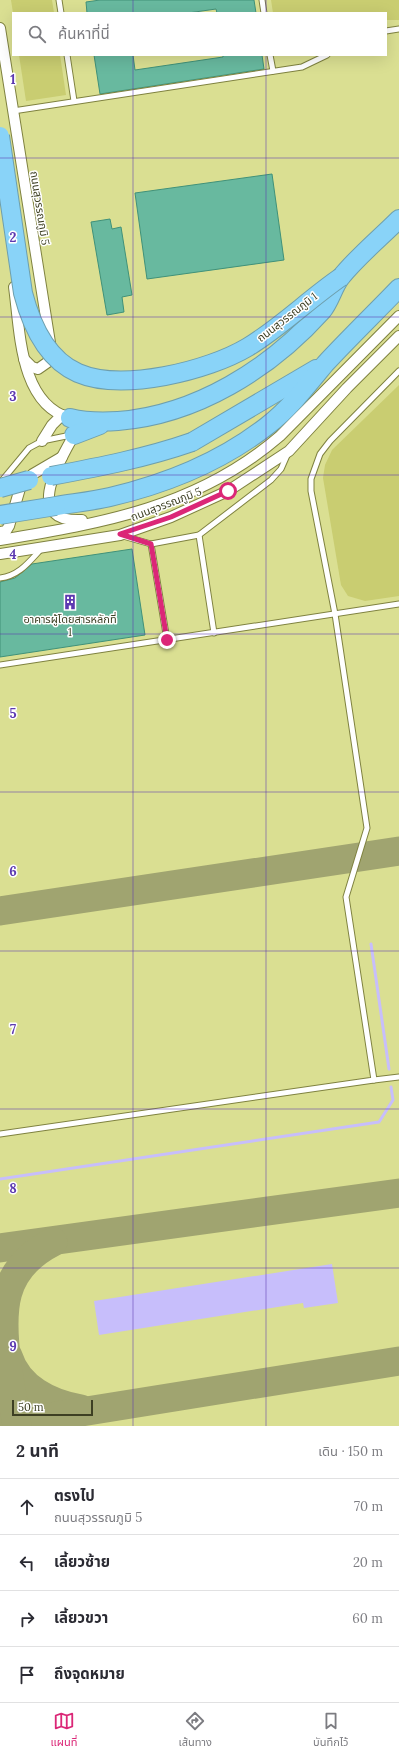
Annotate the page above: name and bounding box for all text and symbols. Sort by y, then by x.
search box [12,12,387,56]
icon: search [26,23,48,45]
text: ค้นหาที่นี่ [58,24,110,43]
text: 1 [10,71,16,88]
street label: ถนนสุวรรณภูมิ 5 [27,170,53,246]
text: 2 [10,229,17,246]
street label: ถนนสุวรรณภูมิ 1 [254,289,320,345]
text: 3 [9,388,17,405]
route start [219,482,237,500]
street label: ถนนสุวรรณภูมิ 5 [129,484,203,524]
text: 4 [9,546,17,563]
building icon: อาคารผู้โดยสารหลักที่ 1 [61,593,79,611]
place label: อาคารผู้โดยสารหลักที่ 1 [23,611,117,639]
route end [158,631,176,649]
text: 5 [9,705,17,722]
text: 6 [9,863,17,880]
text: 7 [10,1021,16,1038]
text: 8 [9,1180,17,1197]
text: 9 [9,1338,17,1355]
scale bar [12,1398,93,1417]
text: 50 m [18,1400,44,1414]
text: 2 นาที [16,1440,59,1462]
text: เดิน · 150 m [318,1443,383,1460]
text: ตรงไป [54,1486,95,1505]
icon: ahead [16,1496,38,1518]
text: 70 m [354,1498,383,1515]
text: ถนนสุวรรณภูมิ 5 [54,1509,142,1526]
icon: left [16,1552,38,1574]
text: เลี้ยวซ้าย [54,1552,110,1571]
text: 20 m [353,1554,383,1571]
icon: right [16,1608,38,1630]
text: เลี้ยวขวา [54,1608,108,1627]
text: 60 m [352,1610,383,1627]
icon: arrive [16,1664,38,1686]
text: ถึงจุดหมาย [54,1664,125,1683]
tab: แผนที่ [51,1710,77,1751]
tab: เส้นทาง [179,1710,212,1751]
tab: บันทึกไว้ [313,1710,348,1751]

